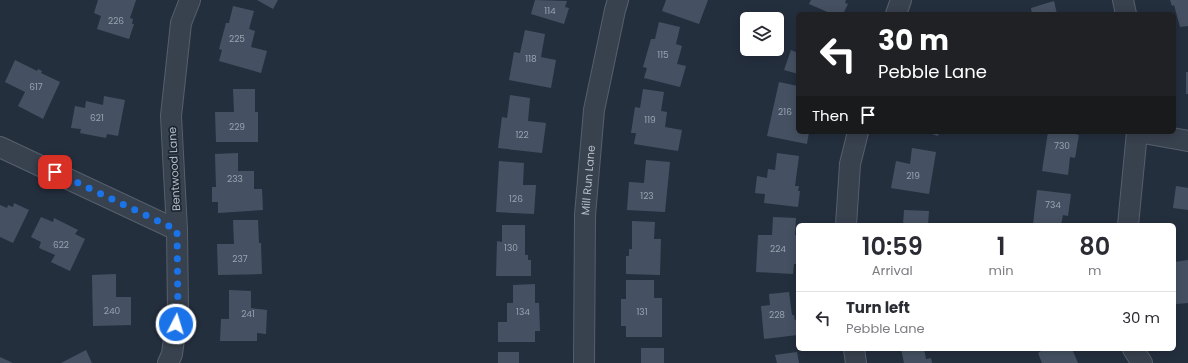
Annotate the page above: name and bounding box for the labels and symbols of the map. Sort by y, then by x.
house number: 114 [544,5,556,17]
house number: 226 [108,15,124,27]
house number: 225 [229,33,245,45]
house number: 115 [657,49,669,61]
house number: 118 [525,53,537,65]
house number: 617 [29,81,43,93]
house number: 216 [778,106,792,118]
house number: 621 [90,112,104,124]
house number: 119 [644,114,656,126]
house number: 229 [229,121,245,133]
street label: Bentwood Lane [164,126,184,211]
house number: 122 [515,129,529,141]
house number: 730 [1054,140,1070,152]
street label: Mill Run Lane [577,144,599,216]
pin [38,155,72,189]
house number: 219 [906,170,920,182]
house number: 233 [227,173,243,185]
house number: 123 [640,190,654,202]
house number: 126 [509,193,523,205]
house number: 734 [1045,199,1061,211]
house number: 622 [53,239,69,251]
house number: 130 [504,242,518,254]
house number: 224 [770,243,786,255]
house number: 237 [232,253,248,265]
position arrow [155,303,197,345]
house number: 240 [104,305,121,317]
house number: 134 [516,306,530,318]
house number: 131 [636,306,648,318]
house number: 241 [241,308,255,320]
house number: 228 [769,309,785,321]

